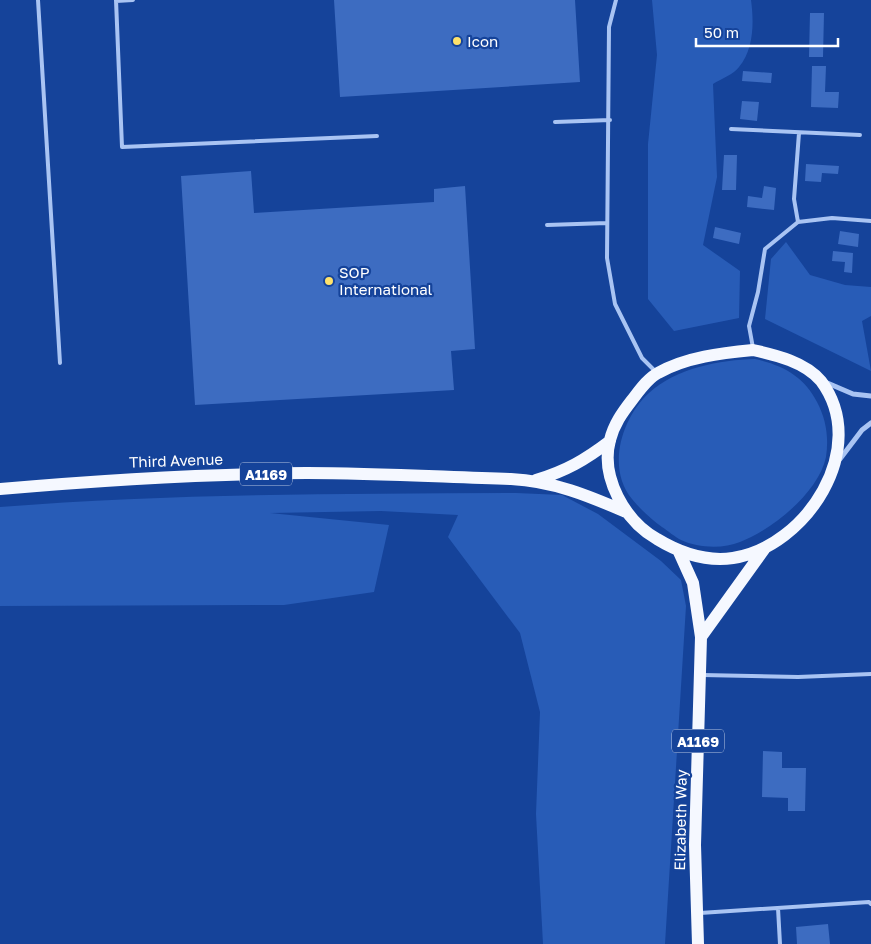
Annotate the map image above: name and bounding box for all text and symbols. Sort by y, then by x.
scale bar [696,15,838,47]
text: 50 m [704,23,739,41]
place label: Icon [467,32,498,50]
marker: Icon [451,35,463,47]
place label: SOP International [339,263,433,298]
marker: SOP International [323,275,335,287]
street label: Third Avenue [129,449,224,471]
road number: A1169 [240,462,292,486]
road number: A1169 [672,729,724,752]
street label: Elizabeth Way [670,769,690,871]

